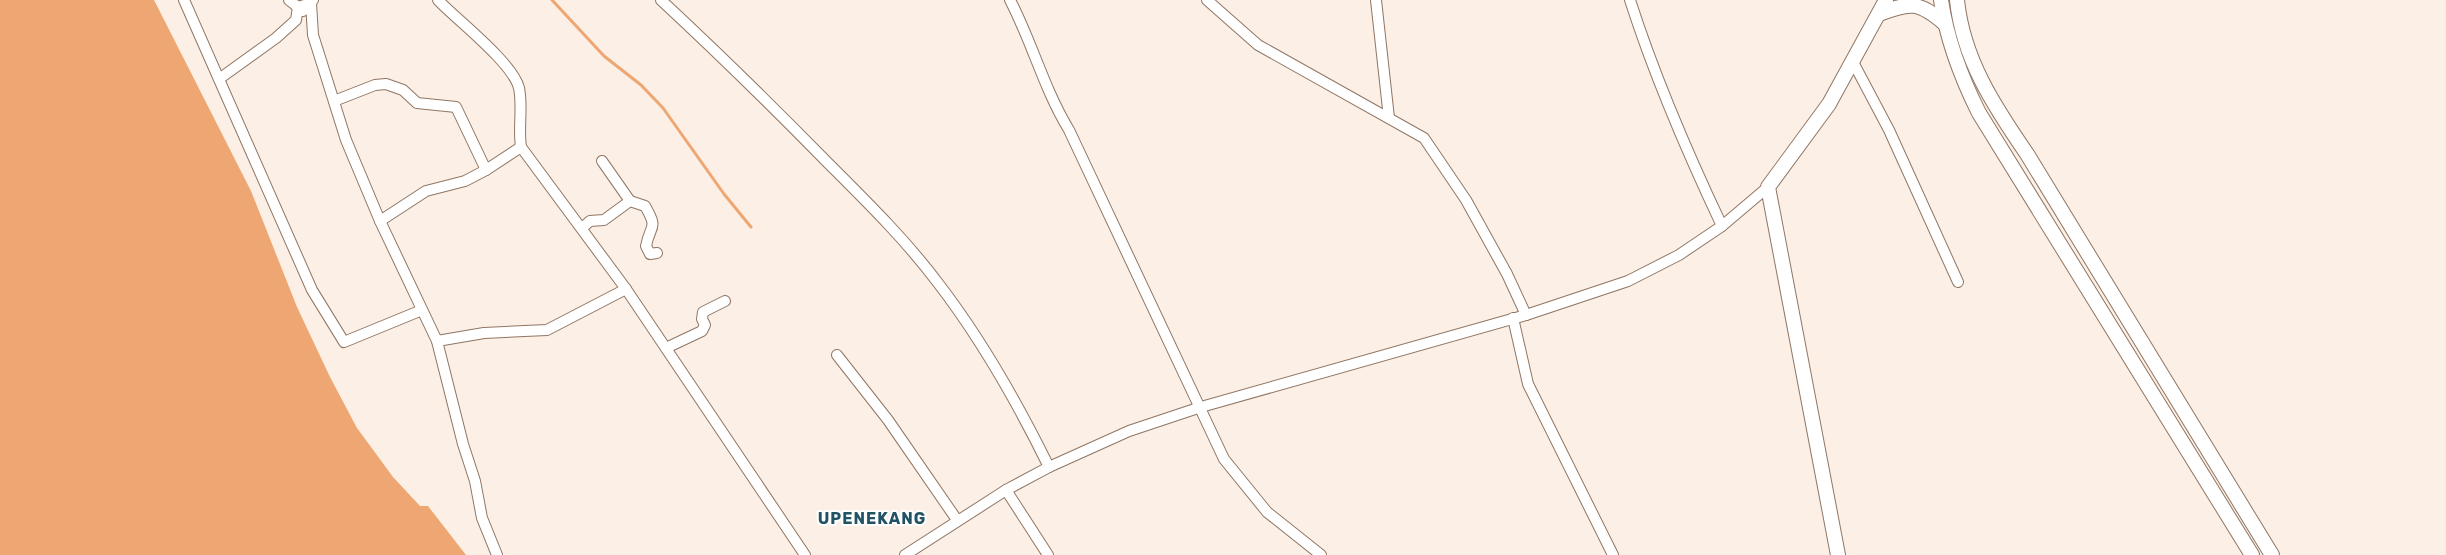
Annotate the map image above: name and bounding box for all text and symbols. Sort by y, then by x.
district label: UPENEKANG [818,509,926,528]

